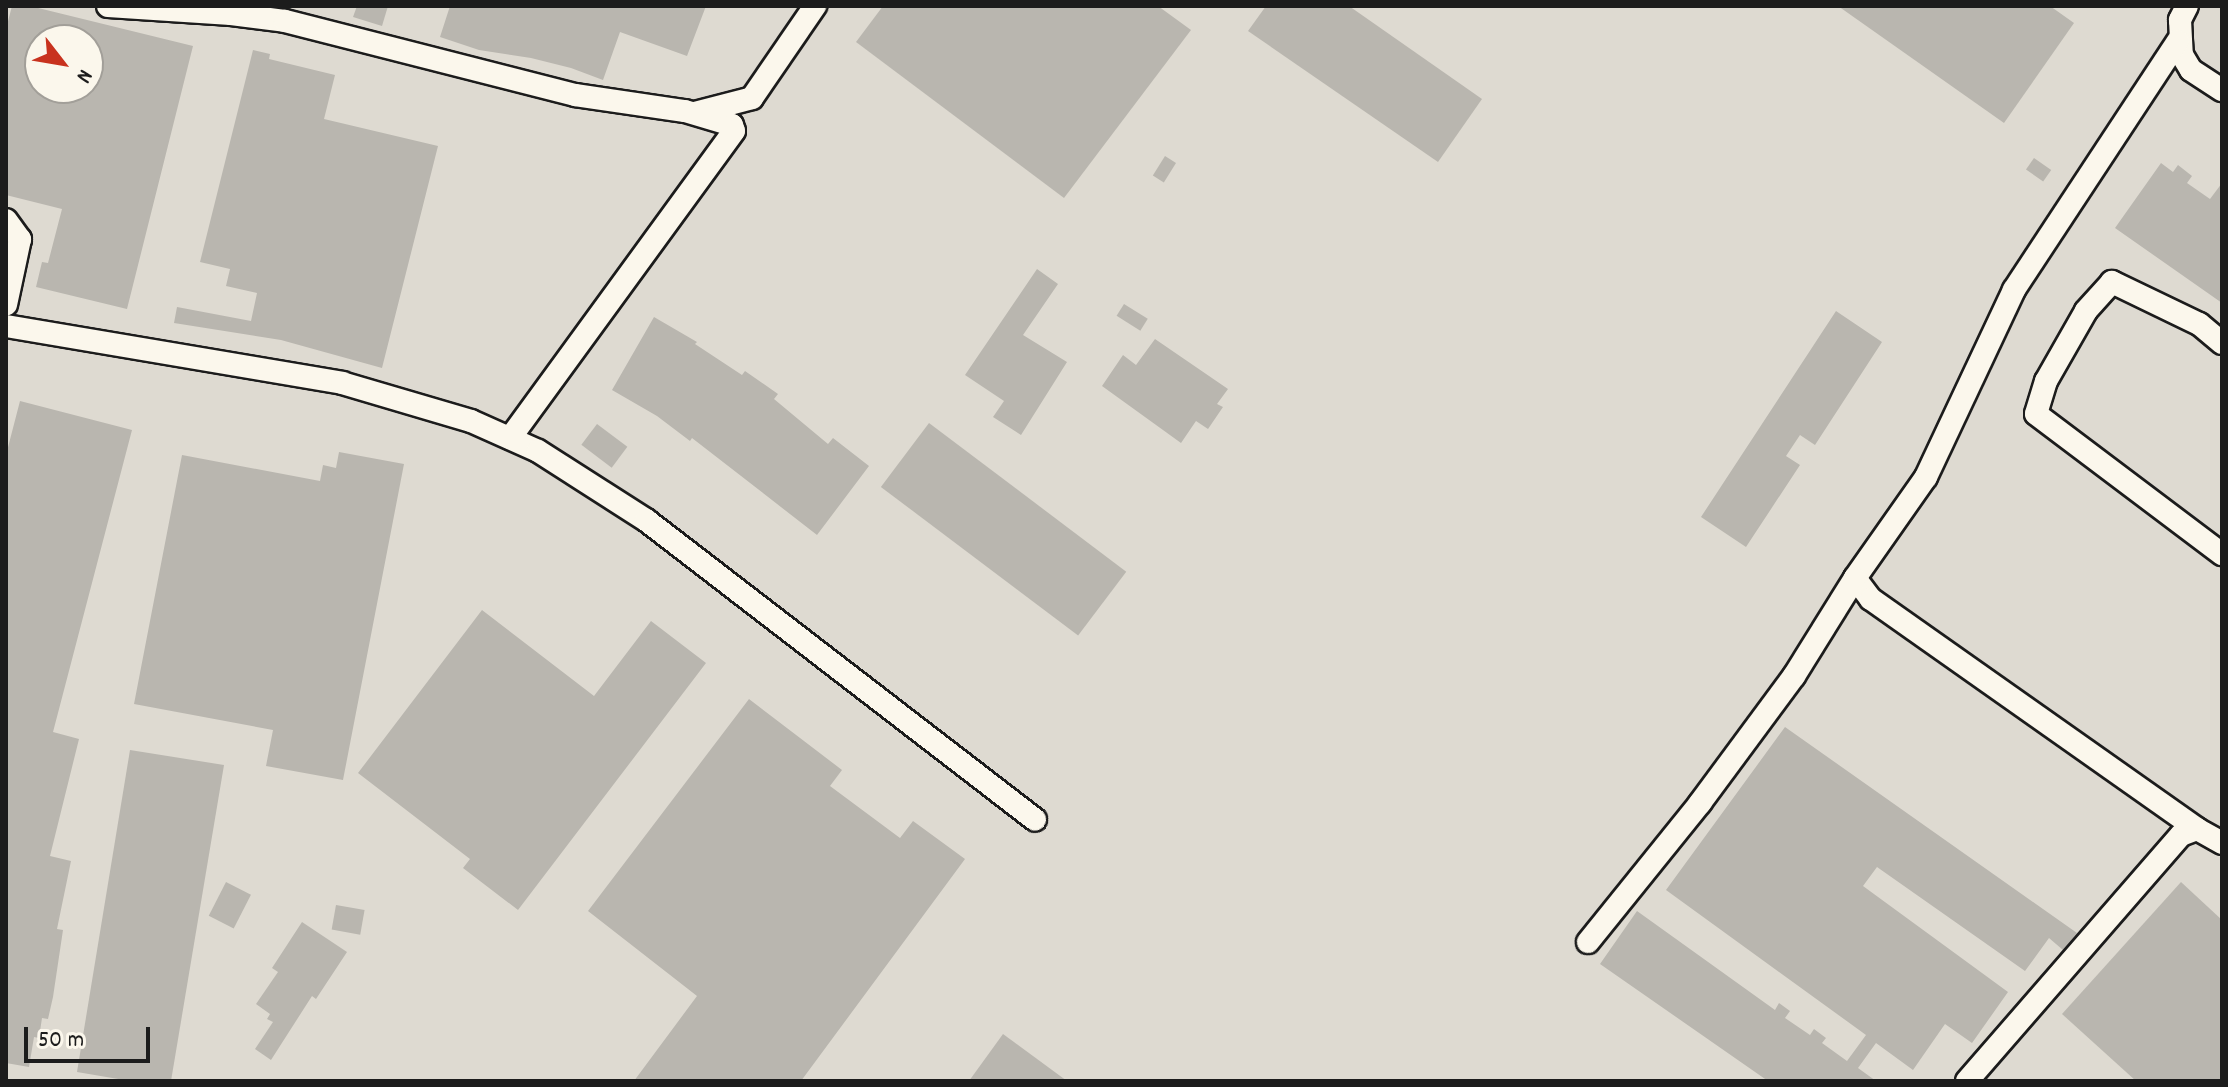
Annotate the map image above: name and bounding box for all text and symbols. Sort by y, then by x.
north arrow [24,24,104,104]
text: N [67,63,99,88]
scale bar [28,1011,154,1061]
text: 50 m [38,1024,84,1058]

